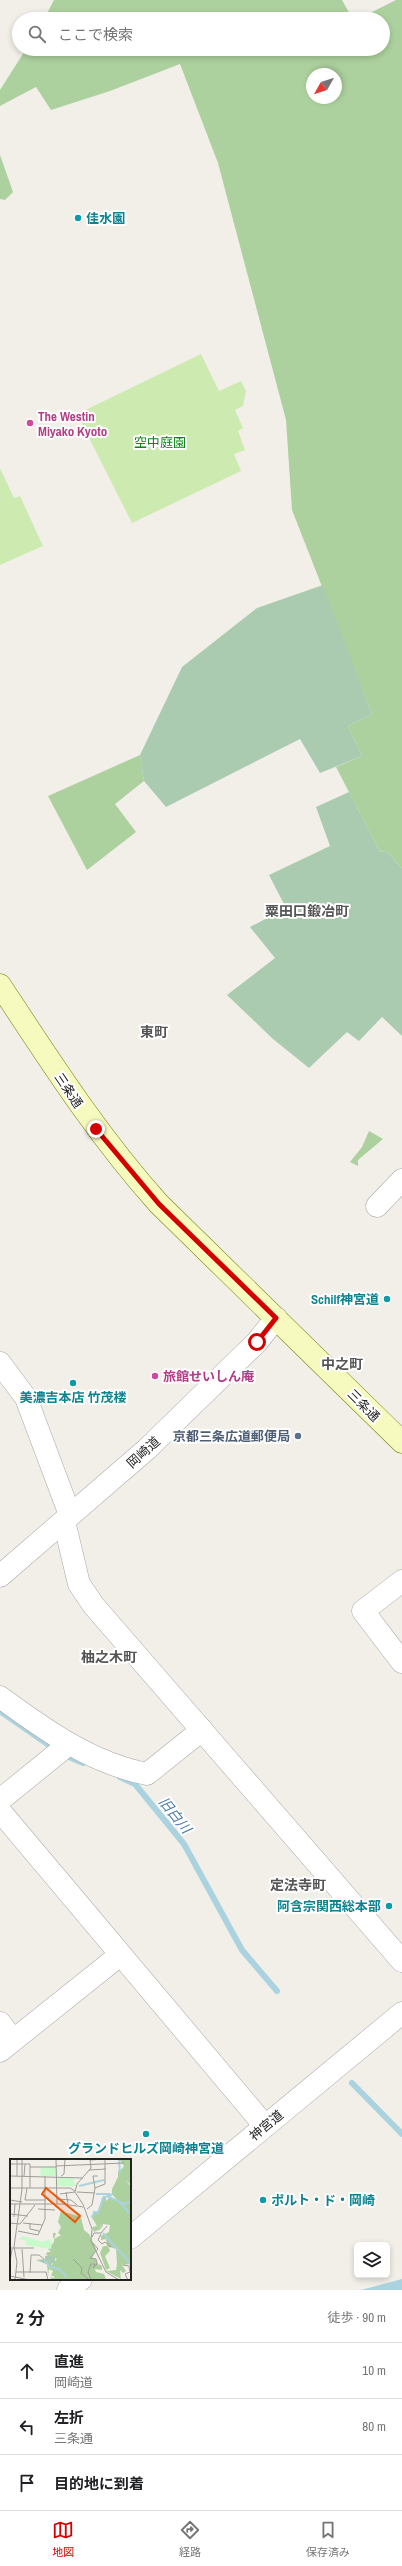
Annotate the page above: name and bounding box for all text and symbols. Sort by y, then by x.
search box [12,12,390,56]
icon: search [26,23,48,45]
text: ここで検索 [58,24,133,45]
north arrow [306,68,342,104]
place label: 佳水園 [86,210,125,227]
marker: 佳水園 [73,213,83,223]
place label: The Westin Miyako Kyoto [38,408,107,440]
marker: The Westin Miyako Kyoto [25,418,35,428]
park label: 空中庭園 [134,434,186,451]
district label: 粟田口鍛冶町 [265,902,349,920]
district label: 東町 [140,1023,168,1041]
street label: 三条通 [51,1069,87,1111]
route end [87,1120,105,1138]
place label: Schilf神宮道 [311,1291,379,1308]
marker: Schilf神宮道 [382,1294,392,1304]
route start [248,1333,266,1351]
district label: 中之町 [321,1355,363,1373]
place label: 旅館せいしん庵 [163,1368,254,1385]
marker: 旅館せいしん庵 [150,1371,160,1381]
marker: 美濃吉本店 竹茂楼 [68,1378,78,1388]
street label: 三条通 [344,1386,383,1425]
place label: 美濃吉本店 竹茂楼 [20,1389,126,1406]
place label: 京都三条広道郵便局 [173,1428,290,1445]
marker: 京都三条広道郵便局 [293,1431,303,1441]
street label: 岡崎道 [123,1433,164,1472]
district label: 柚之木町 [81,1648,137,1666]
water label: 旧白川 [155,1793,196,1839]
district label: 定法寺町 [270,1876,326,1894]
place label: 阿含宗関西総本部 [277,1898,381,1915]
marker: 阿含宗関西総本部 [384,1901,394,1911]
street label: 神宮道 [246,2106,287,2144]
marker: グランドヒルズ岡崎神宮道 [141,2129,151,2139]
place label: グランドヒルズ岡崎神宮道 [68,2140,224,2157]
inset map [10,2159,131,2280]
place label: ポルト・ド・岡崎 [271,2192,375,2209]
marker: ポルト・ド・岡崎 [258,2195,268,2205]
map controls [354,2242,390,2278]
button: layers [354,2242,390,2278]
text: 2 分 [16,2306,45,2329]
text: 徒歩 · 90 m [327,2309,386,2326]
text: 直進 [54,2351,84,2372]
icon: ahead [16,2360,38,2382]
text: 10 m [362,2362,386,2379]
text: 岡崎道 [54,2374,93,2391]
text: 左折 [54,2407,84,2428]
icon: left [16,2416,38,2438]
text: 80 m [362,2418,386,2435]
text: 三条通 [54,2430,93,2447]
icon: arrive [16,2472,38,2494]
text: 目的地に到着 [54,2473,144,2494]
tab: 地図 [52,2519,74,2559]
tab: 経路 [179,2519,201,2559]
tab: 保存済み [306,2519,350,2559]

